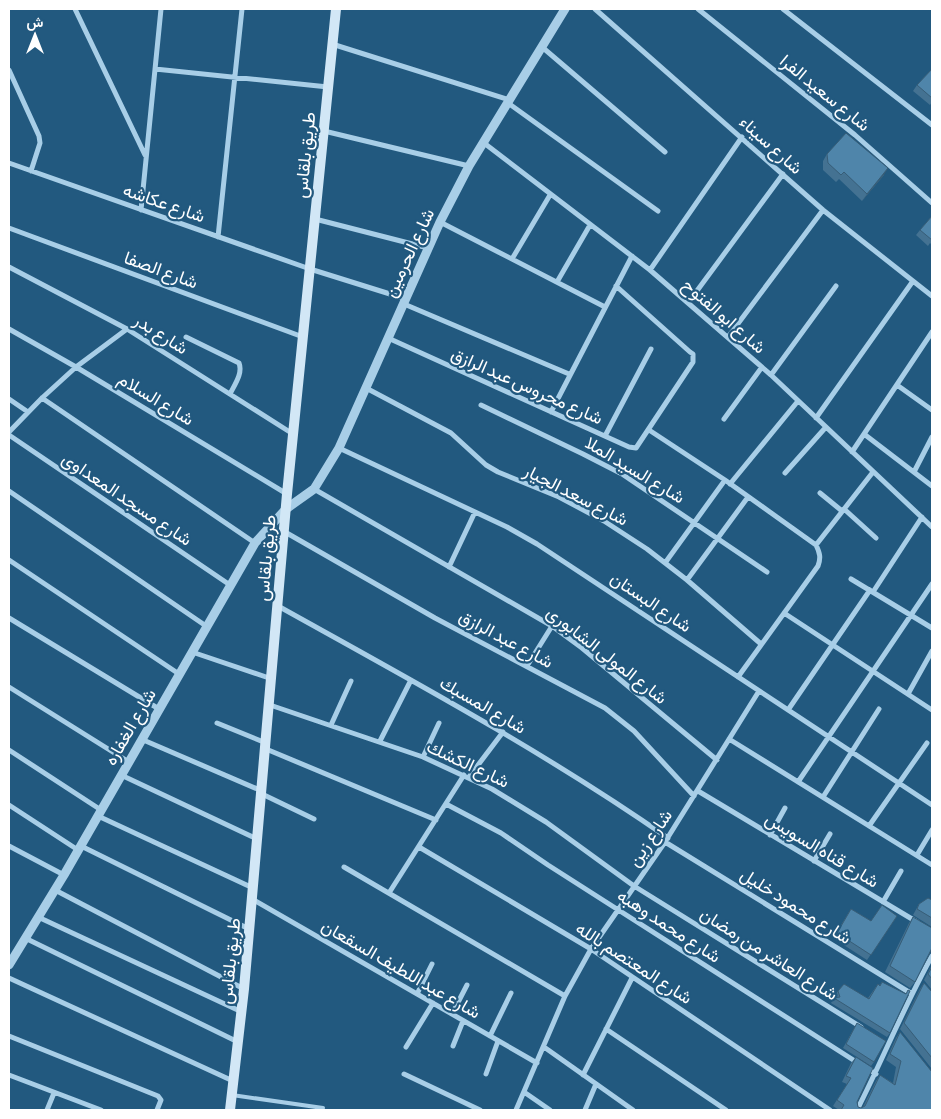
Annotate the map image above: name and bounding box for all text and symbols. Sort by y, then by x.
north arrow [10,10,60,60]
text: ش [27,14,44,31]
street label: شارع سعيد الفرا [775,50,875,137]
street label: طريق بلقاس [290,111,320,199]
street label: شارع سيناء [734,111,807,180]
street label: شارع عكاشه [120,179,208,228]
street label: شارع الحرمين [379,205,440,301]
street label: شارع الصفا [121,246,201,294]
street label: شارع ابو الفتوح [677,274,770,359]
street label: شارع بدر [128,308,192,360]
street label: شارع محروس عبد الرازق [447,343,606,430]
street label: شارع السلام [113,368,198,431]
street label: شارع السيد الملا [581,432,689,509]
street label: شارع مسجد المعداوى [57,447,196,552]
street label: شارع سعد الجيار [519,459,632,532]
street label: طريق بلقاس [251,514,281,602]
street label: شارع البستان [606,567,696,638]
street label: شارع المولى الشابورى [542,601,672,710]
street label: شارع عبد الرازق [455,605,557,674]
street label: شارع المسبك [435,671,530,739]
street label: شارع الغفاره [99,685,162,770]
street label: شارع الكشك [423,735,513,794]
street label: شارع زين [623,805,678,871]
street label: شارع قناه السويس [761,807,883,893]
street label: شارع محمود خليل [736,863,856,950]
street label: شارع محمد وهبه [613,884,725,968]
street label: شارع العاشر من رمضان [695,903,842,1006]
street label: شارع عبد اللطيف السقعان [317,914,484,1024]
street label: طريق بلقاس [215,917,245,1005]
street label: شارع المعتصم بالله [571,917,696,1010]

